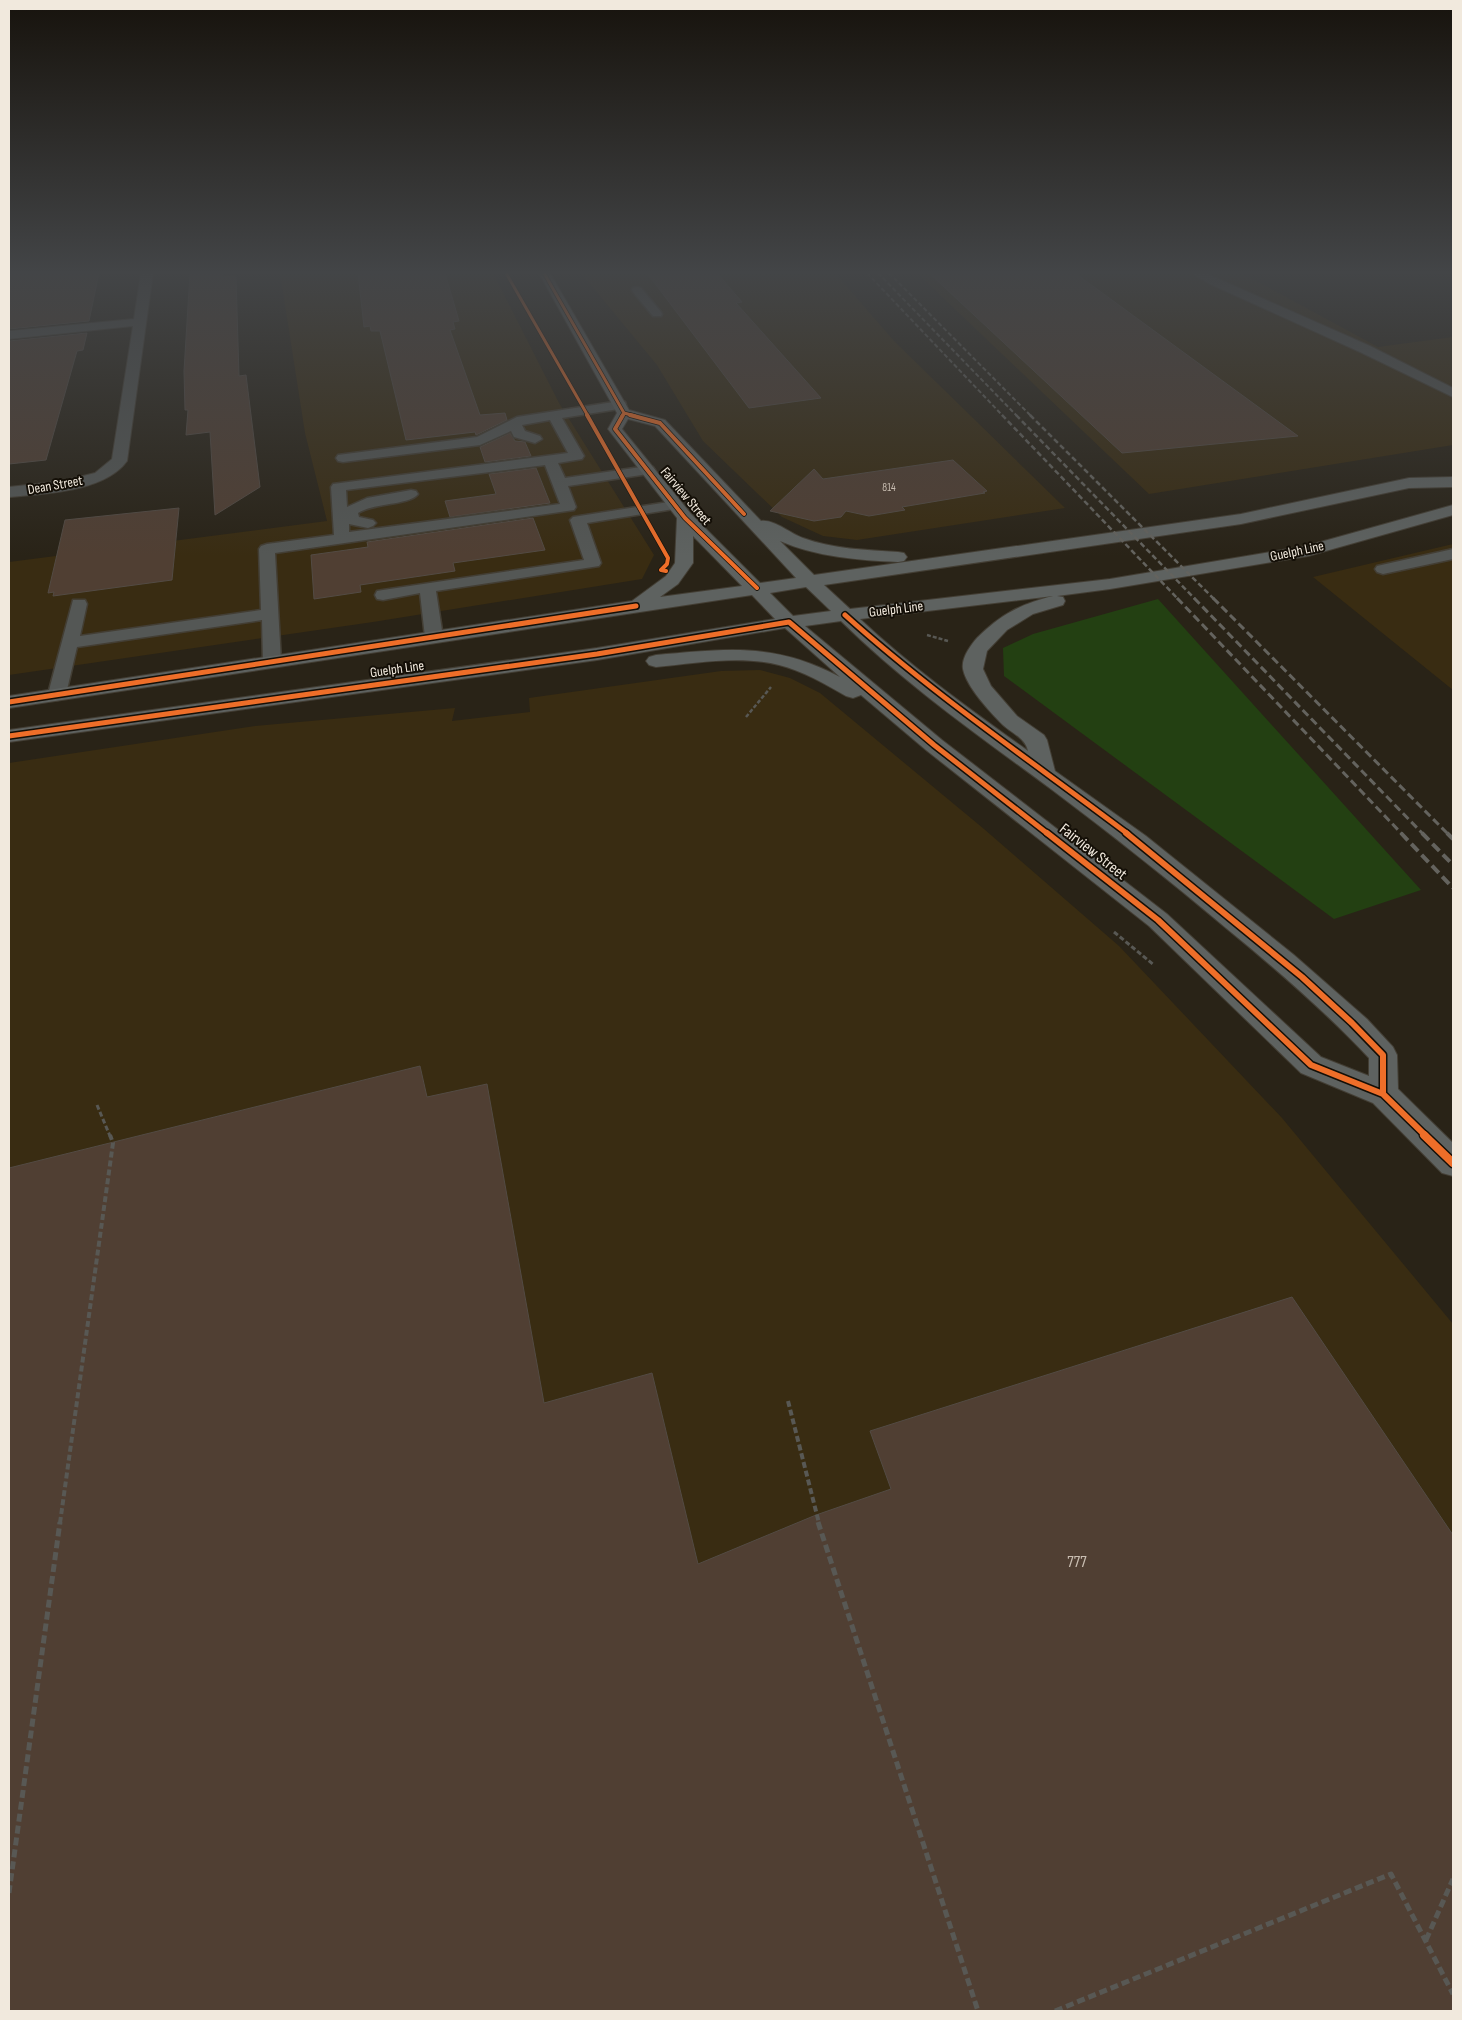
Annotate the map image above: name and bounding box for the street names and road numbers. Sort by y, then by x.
street label: Fairview Street [657,464,715,528]
street label: Dean Street [26,472,84,498]
street label: Guelph Line [1269,537,1325,565]
street label: Guelph Line [868,597,924,621]
street label: Guelph Line [369,657,425,681]
street label: Fairview Street [1055,820,1131,884]

